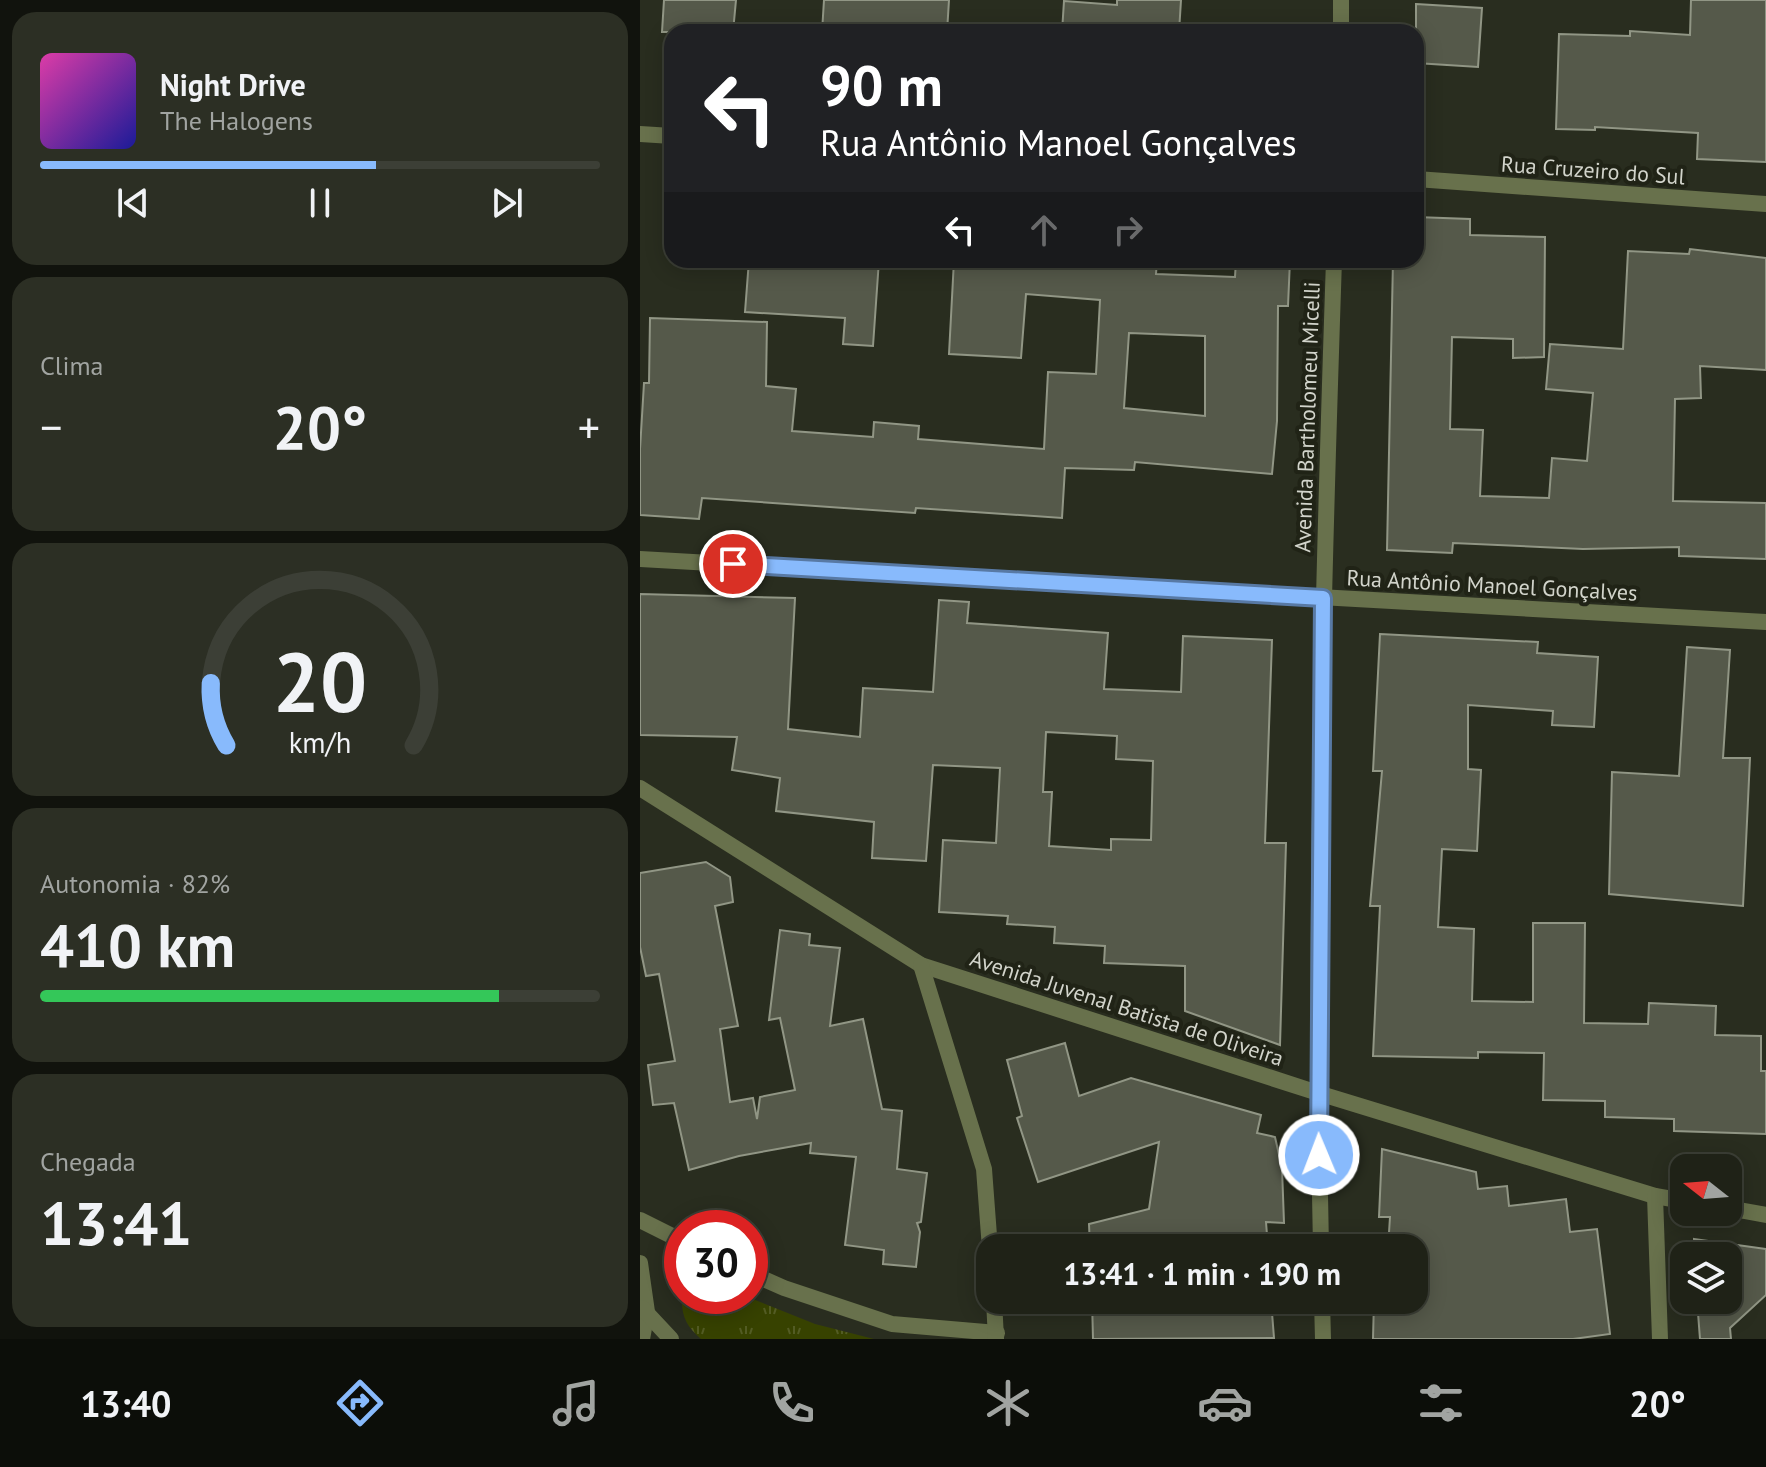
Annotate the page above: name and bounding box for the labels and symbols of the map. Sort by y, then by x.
street label: Rua Cruzeiro do Sul [1500,150,1686,190]
street label: Avenida Bartholomeu Micelli [1288,281,1326,553]
pin [699,530,767,598]
street label: Rua Antônio Manoel Gonçalves [1346,563,1638,607]
street label: Avenida Juvenal Batista de Oliveira [967,944,1287,1072]
position arrow [1277,1113,1361,1197]
north arrow [1670,1154,1742,1226]
speed limit sign: 30 [664,1210,768,1314]

